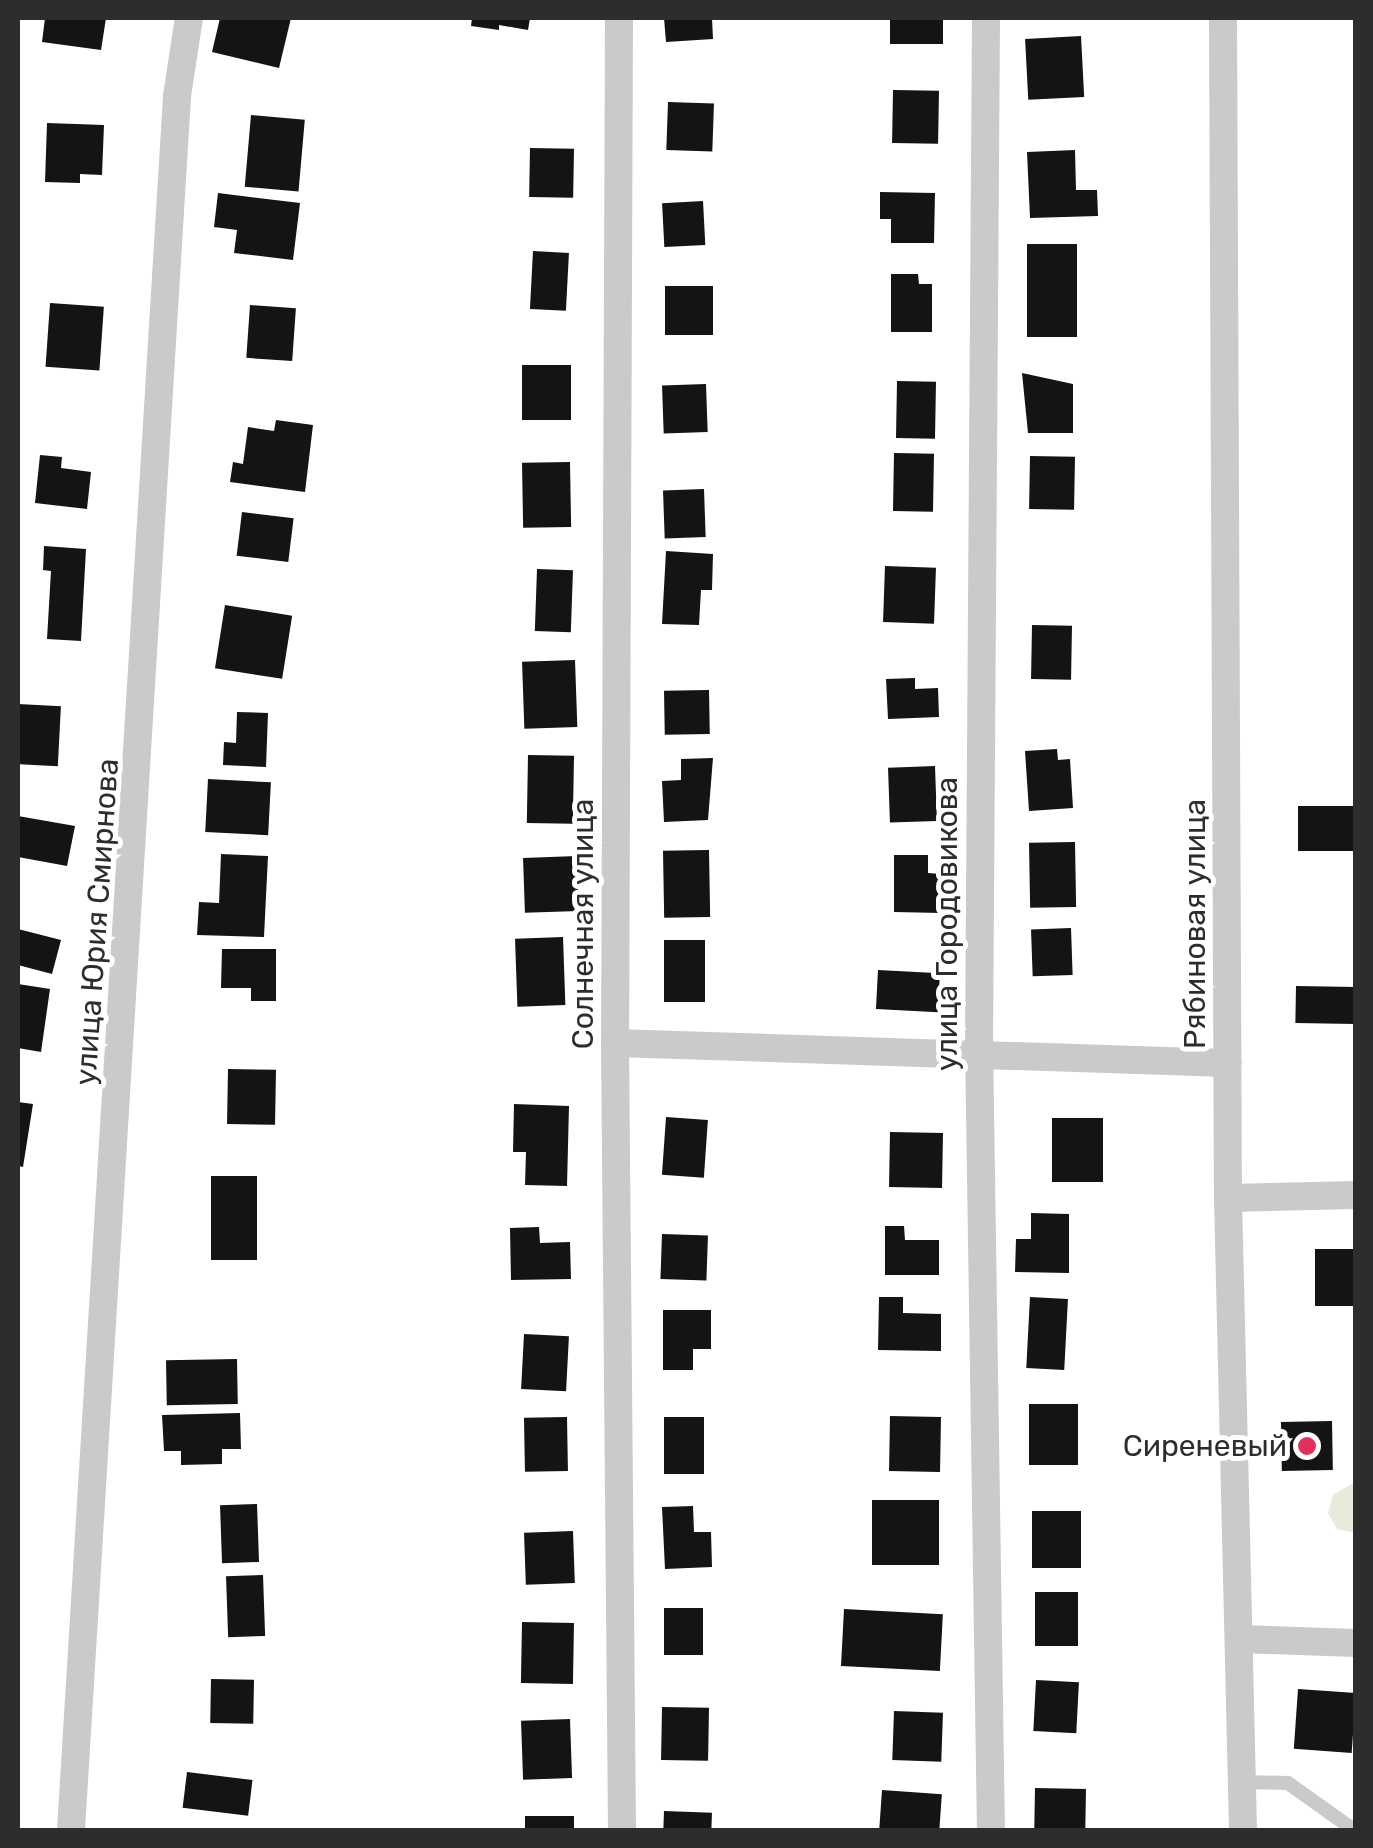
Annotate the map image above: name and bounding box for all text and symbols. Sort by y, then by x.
street label: улица Юрия Смирнова [68,757,126,1087]
street label: улица Городовикова [929,777,965,1071]
street label: Солнечная улица [565,799,601,1049]
street label: Рябиновая улица [1177,799,1213,1049]
place label: Сиреневый [1123,1428,1287,1464]
marker: Сиреневый [1296,1435,1318,1457]

